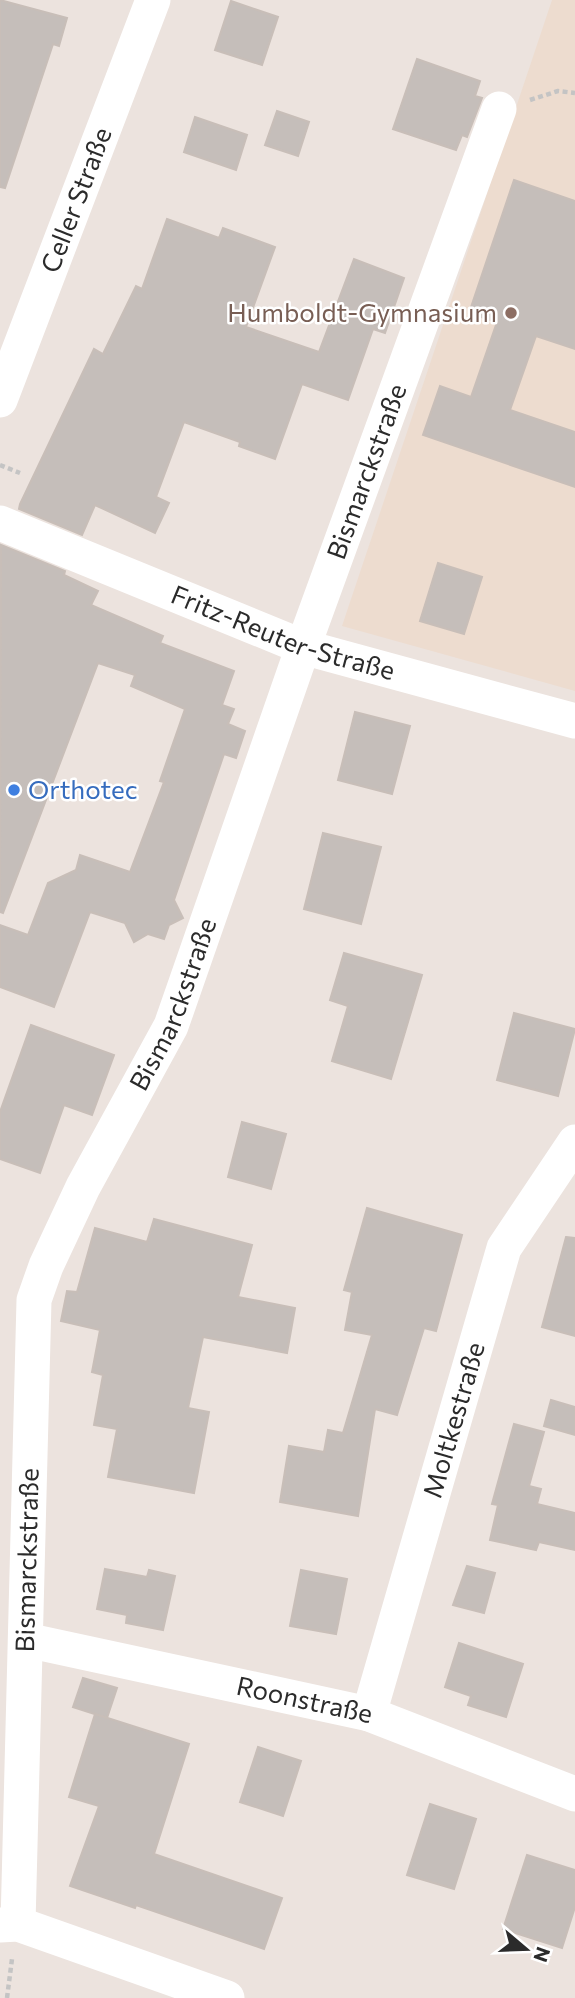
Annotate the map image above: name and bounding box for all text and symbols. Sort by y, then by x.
street label: Celler Straße [33,123,117,276]
place label: Humboldt-Gymnasium [227,296,497,327]
marker: Humboldt-Gymnasium [503,305,519,321]
street label: Bismarckstraße [319,379,412,563]
street label: Fritz-Reuter-Straße [167,578,399,685]
place label: Orthotec [28,773,138,804]
marker: Orthotec [6,782,22,798]
street label: Bismarckstraße [122,914,221,1095]
street label: Moltkestraße [415,1338,490,1501]
street label: Bismarckstraße [8,1468,44,1653]
street label: Roonstraße [234,1669,376,1728]
north arrow [491,1914,561,1984]
text: N [529,1944,556,1965]

